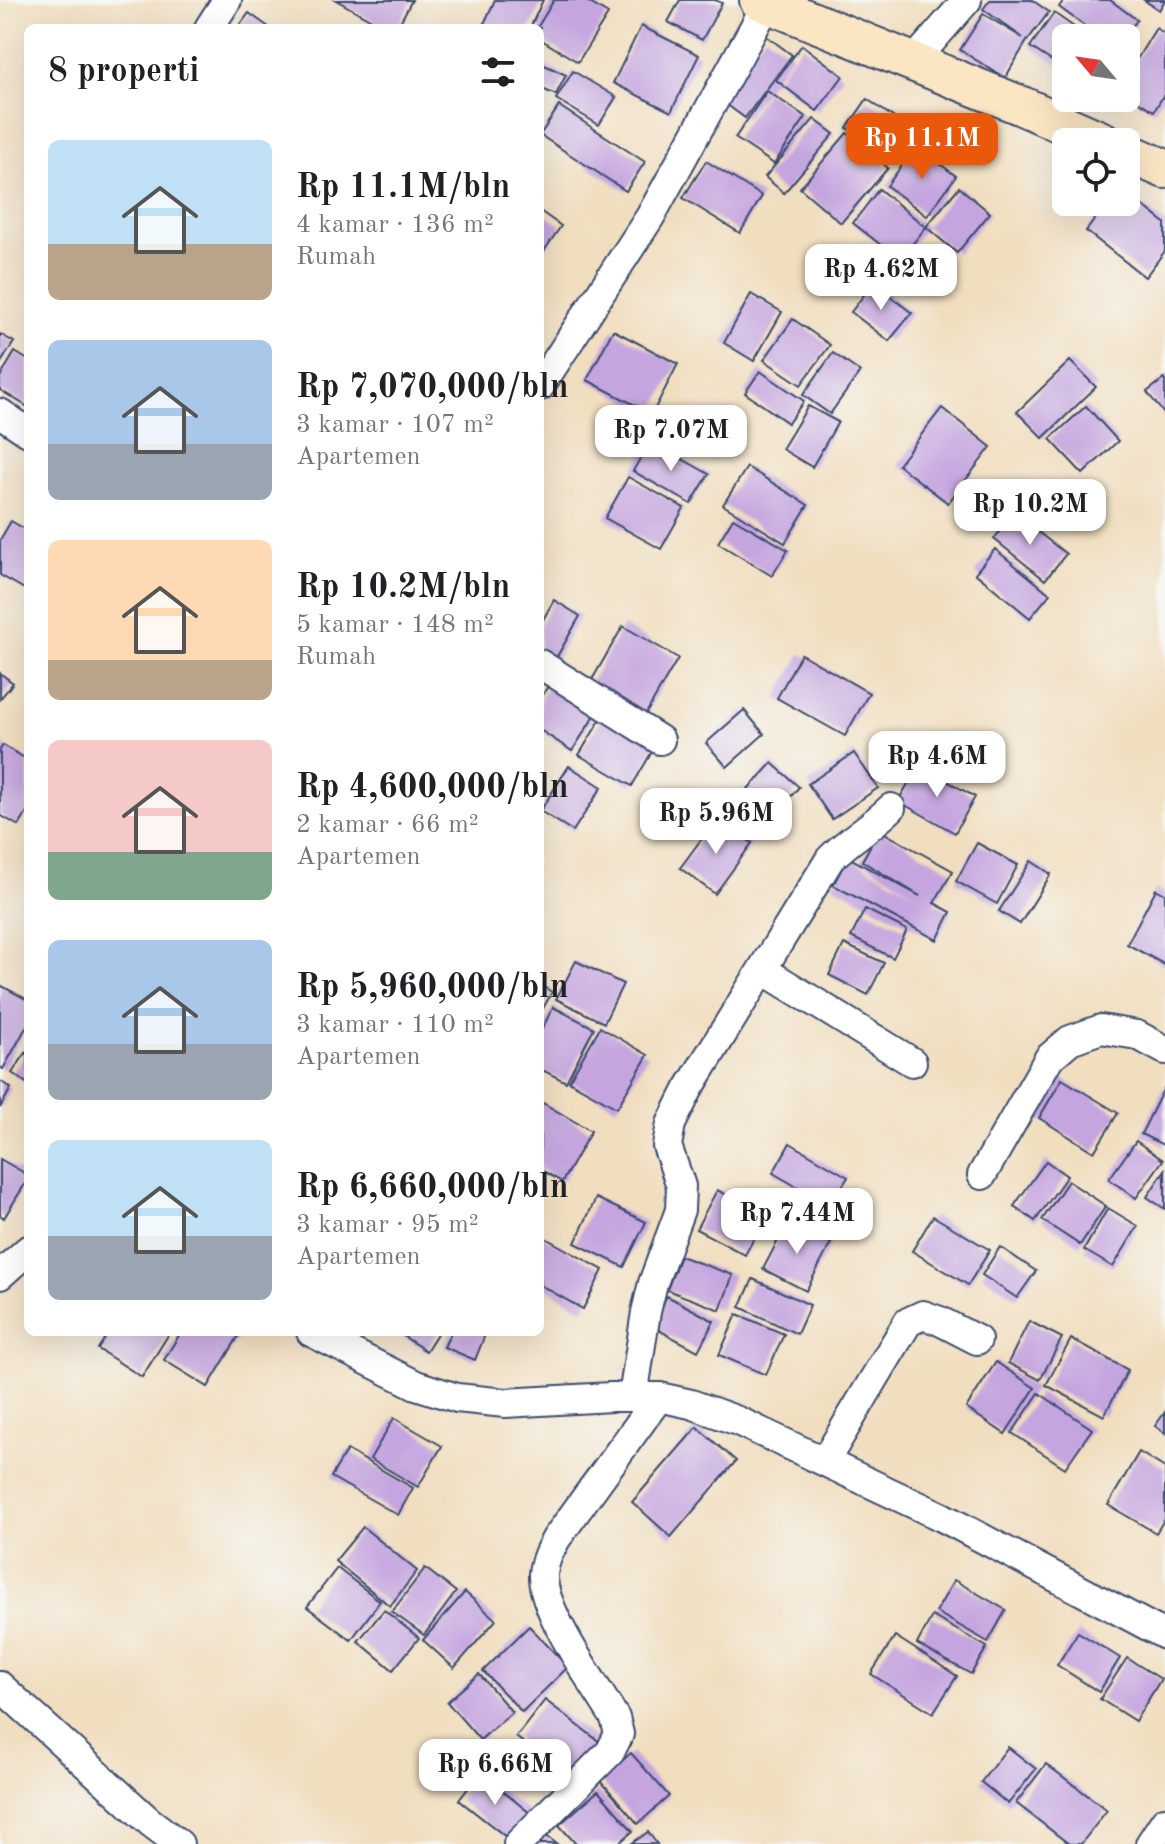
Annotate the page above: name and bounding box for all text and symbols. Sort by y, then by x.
north arrow [1052,24,1140,112]
map controls [1052,24,1140,216]
icon: filters [476,50,520,94]
text: 8 properti [48,55,199,89]
pin: Rp 11.1M [839,113,1005,181]
text: Rp 11.1M [864,126,980,152]
button: locate [1052,128,1140,216]
text: Rp 11.1M/bln [296,171,510,205]
icon: home [112,172,208,268]
text: 4 kamar · 136 m² [296,212,494,238]
text: Rumah [296,244,376,270]
pin: Rp 4.62M [798,244,964,312]
text: Rp 4.62M [823,257,939,283]
text: Rp 7,070,000/bln [296,371,569,405]
icon: home [112,372,208,468]
pin: Rp 7.07M [588,405,754,473]
text: 3 kamar · 107 m² [296,412,494,438]
text: Rp 7.07M [613,418,729,444]
text: Apartemen [296,444,421,470]
pin: Rp 10.2M [947,479,1113,547]
text: Rp 10.2M [972,492,1088,518]
text: Rp 10.2M/bln [296,571,510,605]
icon: home [112,572,208,668]
text: 5 kamar · 148 m² [296,612,494,638]
text: Rumah [296,644,376,670]
pin: Rp 4.6M [863,731,1011,799]
text: Rp 4.6M [887,744,987,770]
text: Rp 4,600,000/bln [296,771,569,805]
icon: home [112,772,208,868]
pin: Rp 5.96M [633,788,799,856]
text: Rp 5.96M [658,801,774,827]
text: 2 kamar · 66 m² [296,812,479,838]
text: Apartemen [296,844,421,870]
text: Rp 5,960,000/bln [296,971,569,1005]
icon: home [112,972,208,1068]
text: 3 kamar · 110 m² [296,1012,494,1038]
text: Apartemen [296,1044,421,1070]
text: Rp 6,660,000/bln [296,1171,569,1205]
icon: home [112,1172,208,1268]
pin: Rp 7.44M [714,1188,880,1256]
text: Rp 7.44M [739,1201,855,1227]
text: 3 kamar · 95 m² [296,1212,479,1238]
text: Apartemen [296,1244,421,1270]
pin: Rp 6.66M [412,1739,578,1807]
text: Rp 6.66M [437,1752,553,1778]

